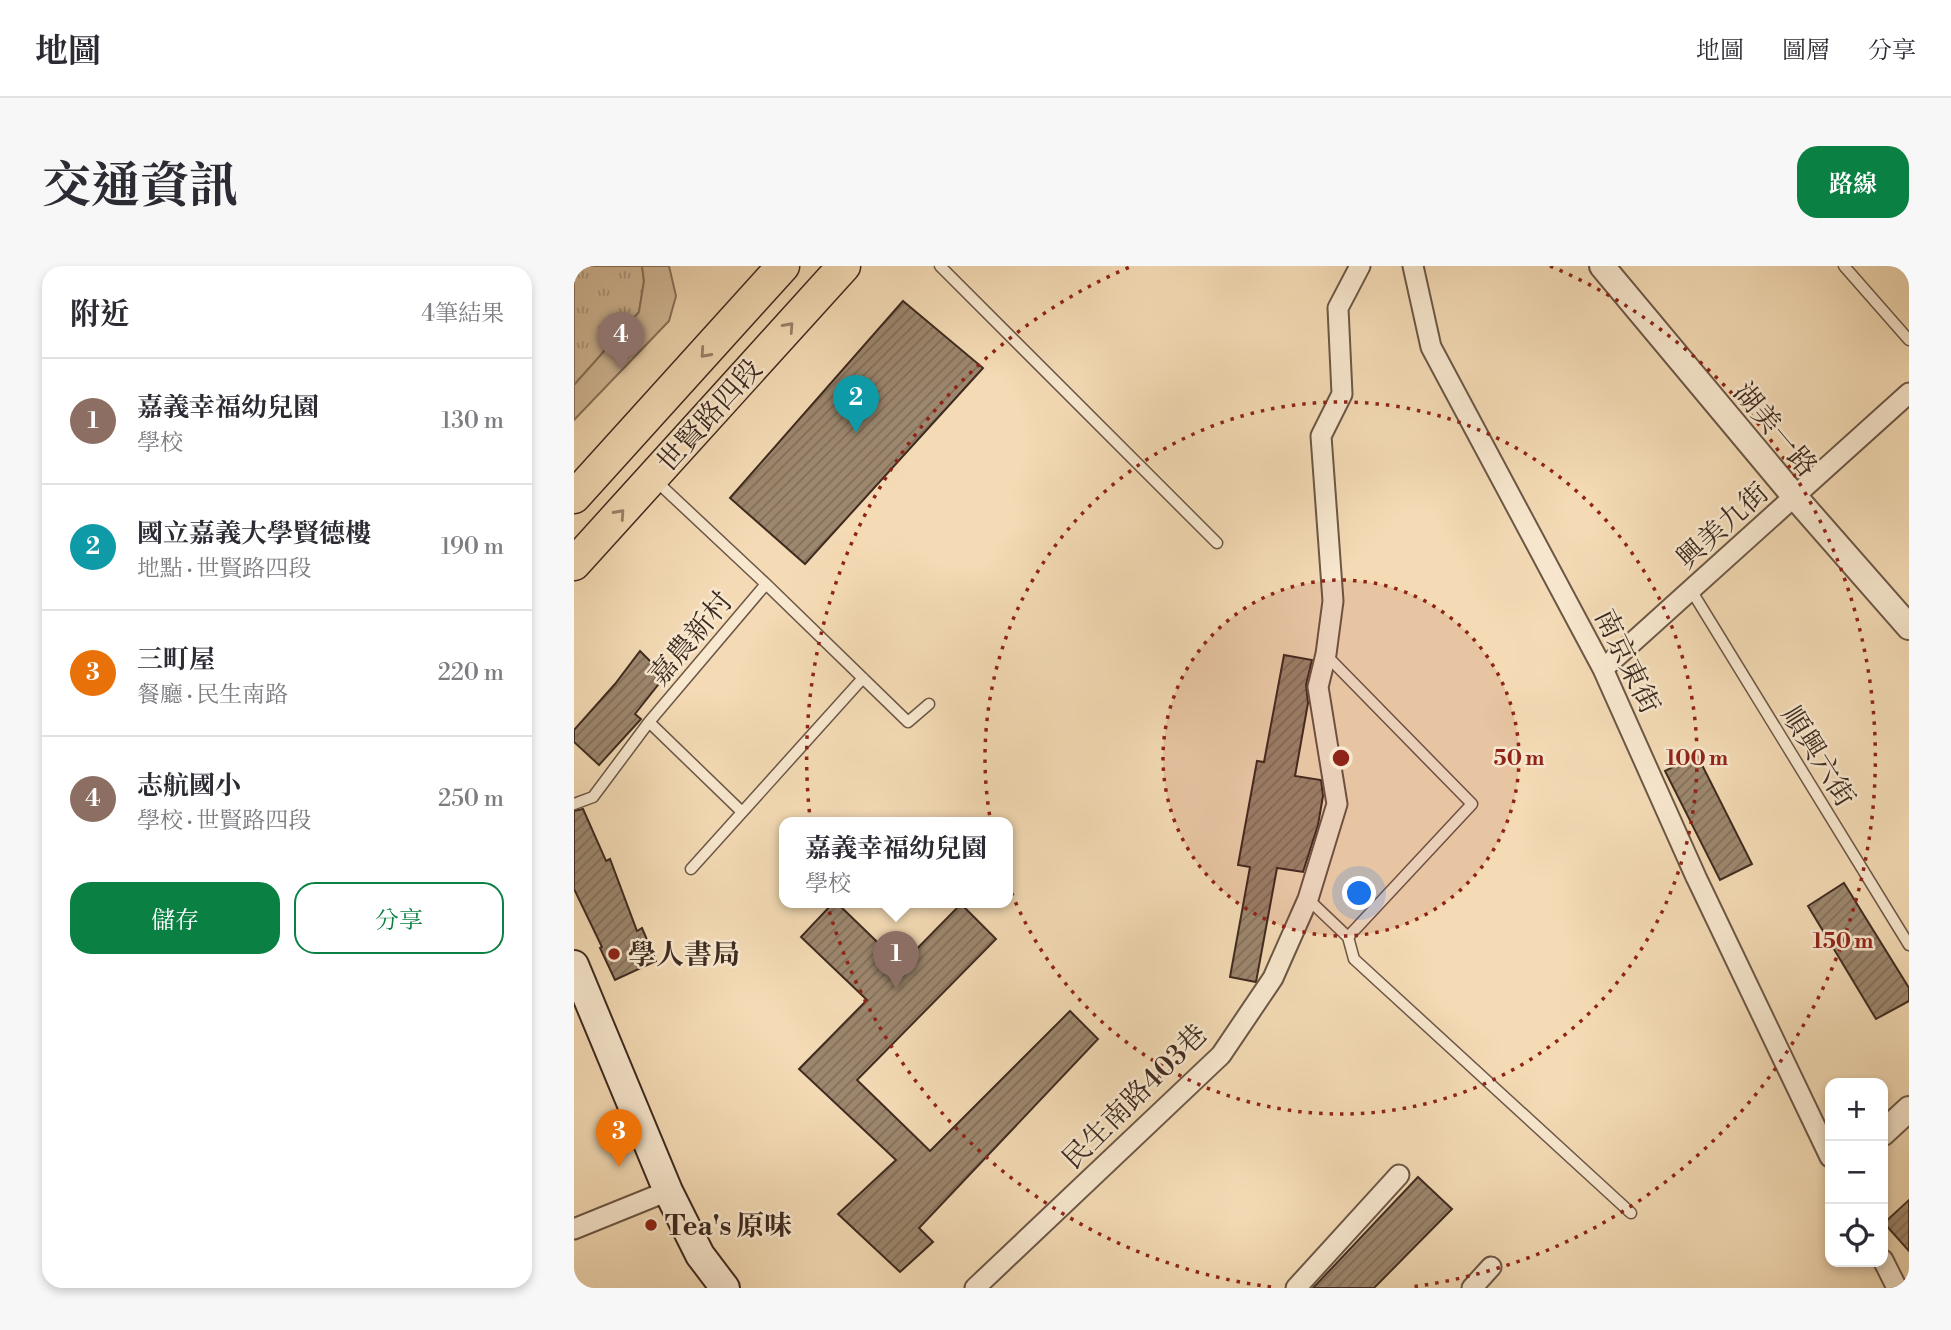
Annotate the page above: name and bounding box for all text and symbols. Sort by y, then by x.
text: 地圖 [35,32,101,73]
text: 地圖 [1696,36,1744,66]
text: 圖層 [1782,36,1830,66]
text: 分享 [1868,36,1916,66]
button: 路線 [1797,146,1909,218]
text: 交通資訊 [42,157,238,218]
text: 附近 [70,296,130,334]
text: 4筆結果 [421,300,504,328]
pin: 4 [598,312,644,370]
one-way arrow [781,322,793,335]
one-way arrow [701,345,713,358]
street label: 世賢路四段 [650,352,770,480]
pin: 2 [833,375,879,433]
street label: 湖美一路 [1725,376,1824,484]
text: 嘉義幸福幼兒園 [137,392,319,424]
text: 1 [87,407,99,435]
text: 130 m [441,407,504,435]
text: 學校 [137,429,183,457]
street label: 興美九街 [1670,476,1776,577]
one-way arrow [611,509,624,522]
text: 國立嘉義大學賢德樓 [137,518,371,550]
text: 2 [86,533,100,561]
text: 190 m [441,533,504,561]
text: 地點 · 世賢路四段 [137,555,311,583]
street label: 嘉農新村 [642,585,741,693]
street label: 南京東街 [1586,604,1667,720]
text: 三町屋 [137,644,215,676]
text: 3 [86,659,100,687]
text: 220 m [438,659,504,687]
text: 餐廳 · 民生南路 [137,681,288,709]
street label: 順興六街 [1773,700,1862,814]
centre of rings [1329,746,1353,770]
text: 50 m [1494,746,1544,772]
text: 100 m [1666,746,1728,772]
text: 志航國小 [137,770,241,802]
text: 4 [85,785,101,813]
text: 250 m [438,785,504,813]
text: 學校 · 世賢路四段 [137,807,311,835]
popup [779,817,1013,908]
text: 嘉義幸福幼兒園 [805,833,987,865]
text: 學校 [805,870,851,898]
your location [1342,876,1376,910]
button: 儲存 [70,882,280,954]
button: 分享 [294,882,504,954]
text: 150 m [1813,929,1873,955]
pin: 1 [873,931,919,989]
place label: 學人書局 [628,938,740,973]
marker: 學人書局 [606,946,622,962]
street label: 民生南路403巷 [1055,1017,1215,1177]
map controls [1825,1078,1888,1267]
button: + [1825,1078,1888,1141]
pin: 3 [596,1109,642,1167]
button: − [1825,1141,1888,1204]
button: locate [1825,1204,1888,1267]
place label: Tea's 原味 [665,1209,792,1244]
marker: Tea's 原味 [643,1217,659,1233]

